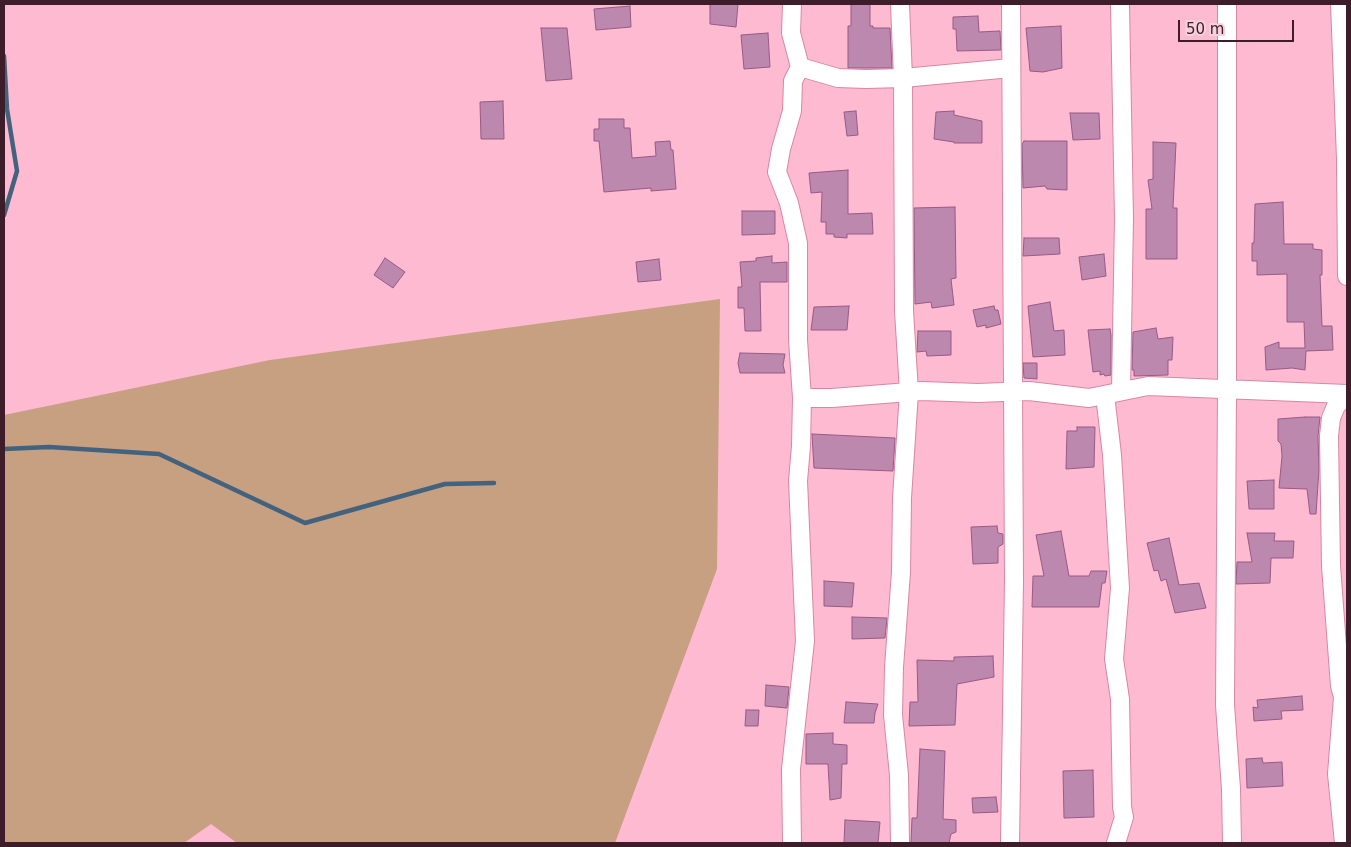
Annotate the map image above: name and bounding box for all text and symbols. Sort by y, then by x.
scale bar [1181,10,1297,42]
text: 50 m [1186,20,1224,38]

